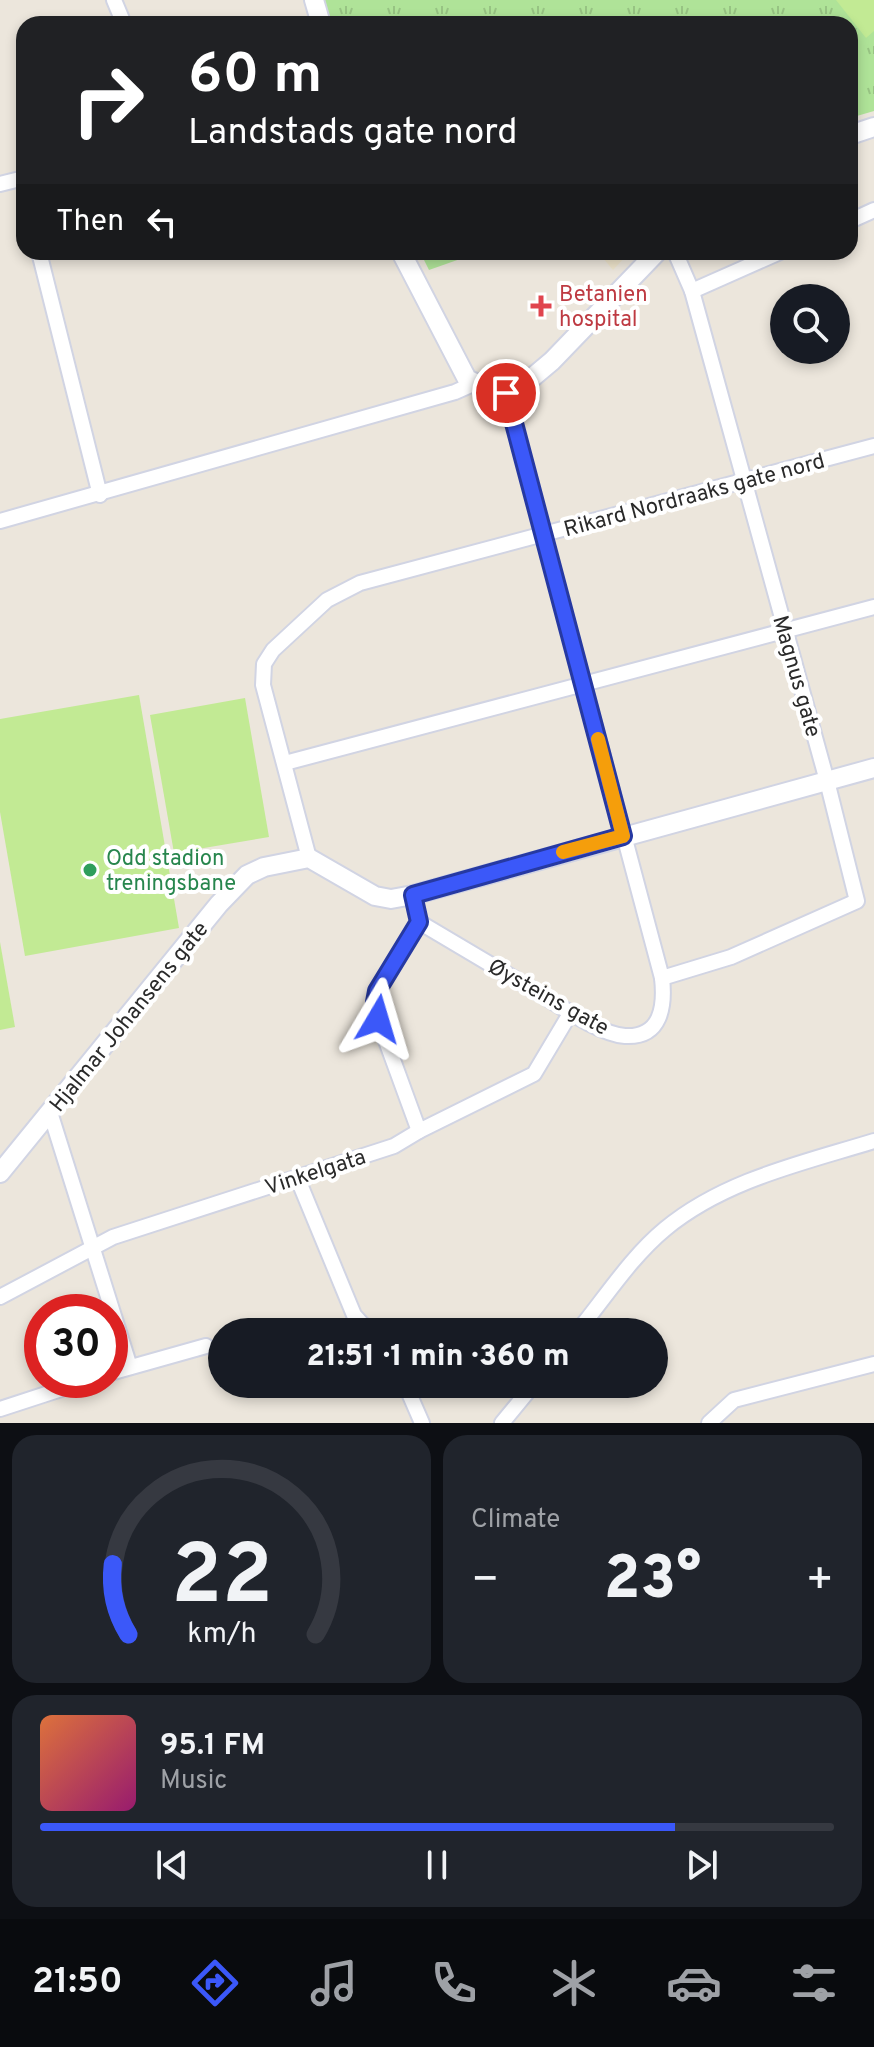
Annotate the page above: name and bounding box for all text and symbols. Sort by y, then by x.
text: 60 m [188,42,322,112]
icon: right [56,48,160,152]
text: Landstads gate nord [188,111,517,157]
icon: left [140,200,184,244]
text: Then [56,204,124,241]
place label: Betanien hospital [559,282,648,334]
map controls [770,284,850,364]
button: search [770,284,850,364]
marker: Betanien hospital [530,295,552,317]
pin [472,359,540,427]
icon: arrive [484,371,528,415]
street label: Rikard Nordraaks gate nord [561,449,828,544]
street label: Magnus gate [765,613,826,741]
place label: Odd stadion treningsbane [106,846,236,898]
marker: Odd stadion treningsbane [81,861,99,879]
street label: Hjalmar Johansens gate [45,917,215,1118]
street label: Øysteins gate [483,954,613,1043]
position arrow [336,977,420,1061]
street label: Vinkelgata [262,1144,370,1202]
speed limit sign: 30 [24,1294,128,1398]
text: 21:51 · 1 min · 360 m [306,1339,570,1376]
text: Climate [471,1504,560,1537]
text: 22 [171,1528,272,1633]
text: 23° [604,1544,701,1620]
text: − [471,1554,499,1610]
text: + [806,1554,834,1610]
text: km/h [187,1617,256,1653]
text: 95.1 FM [160,1728,265,1765]
text: Music [160,1765,227,1798]
icon: previous [150,1843,194,1887]
icon: pause [415,1843,459,1887]
icon: next [680,1843,724,1887]
icon: directions [187,1955,243,2011]
icon: music [306,1955,362,2011]
icon: phone [426,1955,482,2011]
icon: climate [546,1955,602,2011]
icon: car [666,1955,722,2011]
icon: filters [786,1955,842,2011]
text: 21:50 [32,1960,123,2006]

